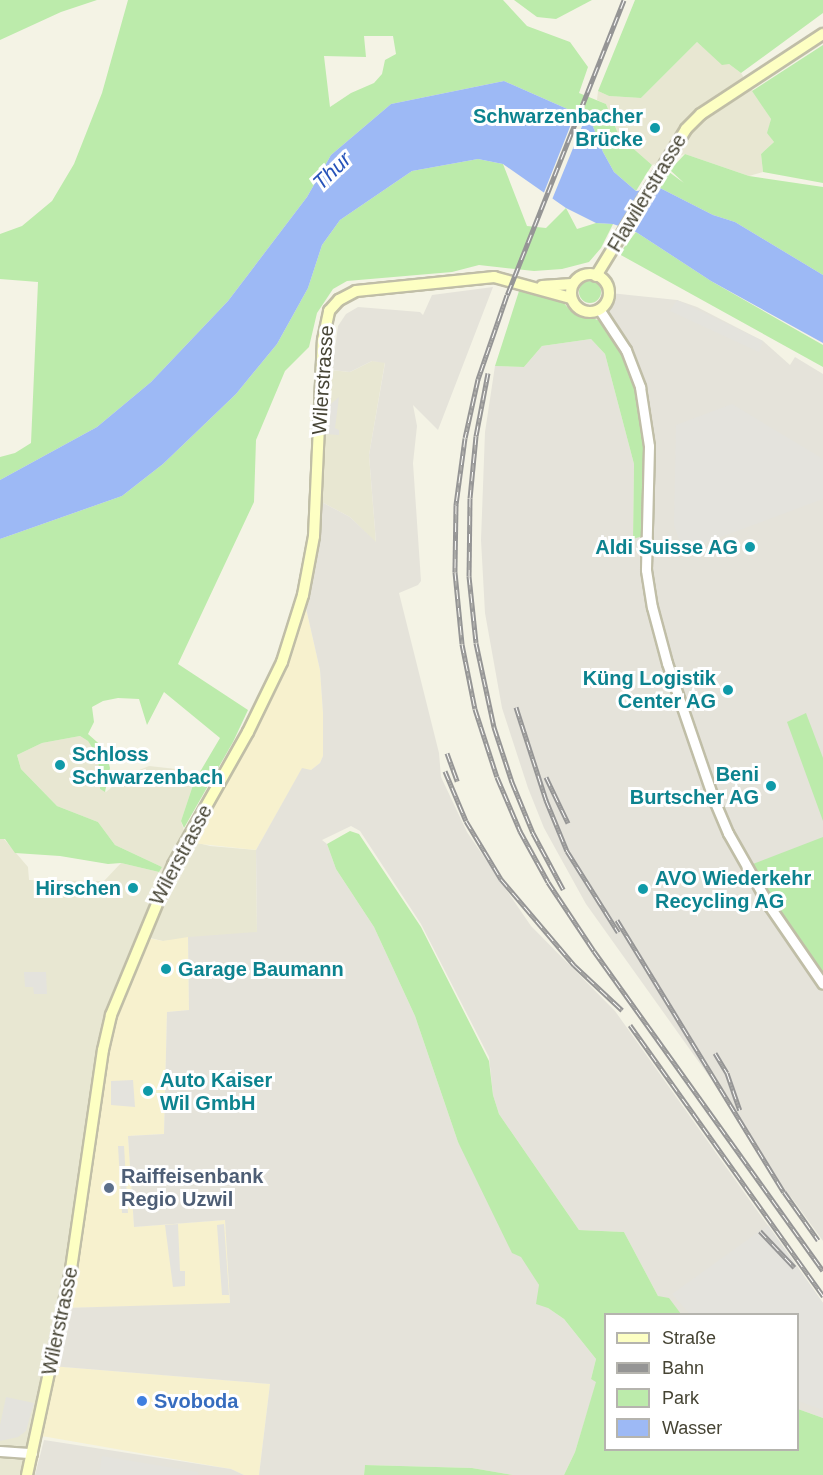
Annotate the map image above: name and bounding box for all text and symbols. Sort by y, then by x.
place label: Schwarzenbacher Brücke [473,104,643,151]
marker: Schwarzenbacher Brücke [648,121,662,135]
street label: Flawilerstrasse [602,130,692,256]
water label: Thur [308,147,356,195]
street label: Wilerstrasse [307,324,339,436]
place label: Aldi Suisse AG [595,535,738,559]
marker: Aldi Suisse AG [743,540,757,554]
place label: Küng Logistik Center AG [583,666,716,713]
marker: Küng Logistik Center AG [721,683,735,697]
place label: Schloss Schwarzenbach [72,742,223,789]
marker: Schloss Schwarzenbach [53,758,67,772]
place label: Beni Burtscher AG [629,762,759,809]
marker: Beni Burtscher AG [764,779,778,793]
street label: Wilerstrasse [145,801,217,909]
place label: AVO Wiederkehr Recycling AG [655,866,811,913]
place label: Hirschen [35,876,121,900]
marker: Hirschen [126,881,140,895]
marker: AVO Wiederkehr Recycling AG [636,882,650,896]
place label: Garage Baumann [178,957,344,981]
marker: Garage Baumann [159,962,173,976]
place label: Auto Kaiser Wil GmbH [160,1068,272,1115]
marker: Auto Kaiser Wil GmbH [141,1084,155,1098]
place label: Raiffeisenbank Regio Uzwil [121,1164,263,1211]
marker: Raiffeisenbank Regio Uzwil [102,1181,116,1195]
street label: Wilerstrasse [37,1265,83,1377]
legend [604,1313,799,1451]
text: Straße [662,1328,716,1348]
text: Bahn [662,1358,704,1378]
text: Park [662,1388,699,1408]
place label: Svoboda [154,1389,238,1413]
marker: Svoboda [135,1394,149,1408]
text: Wasser [662,1418,722,1438]

